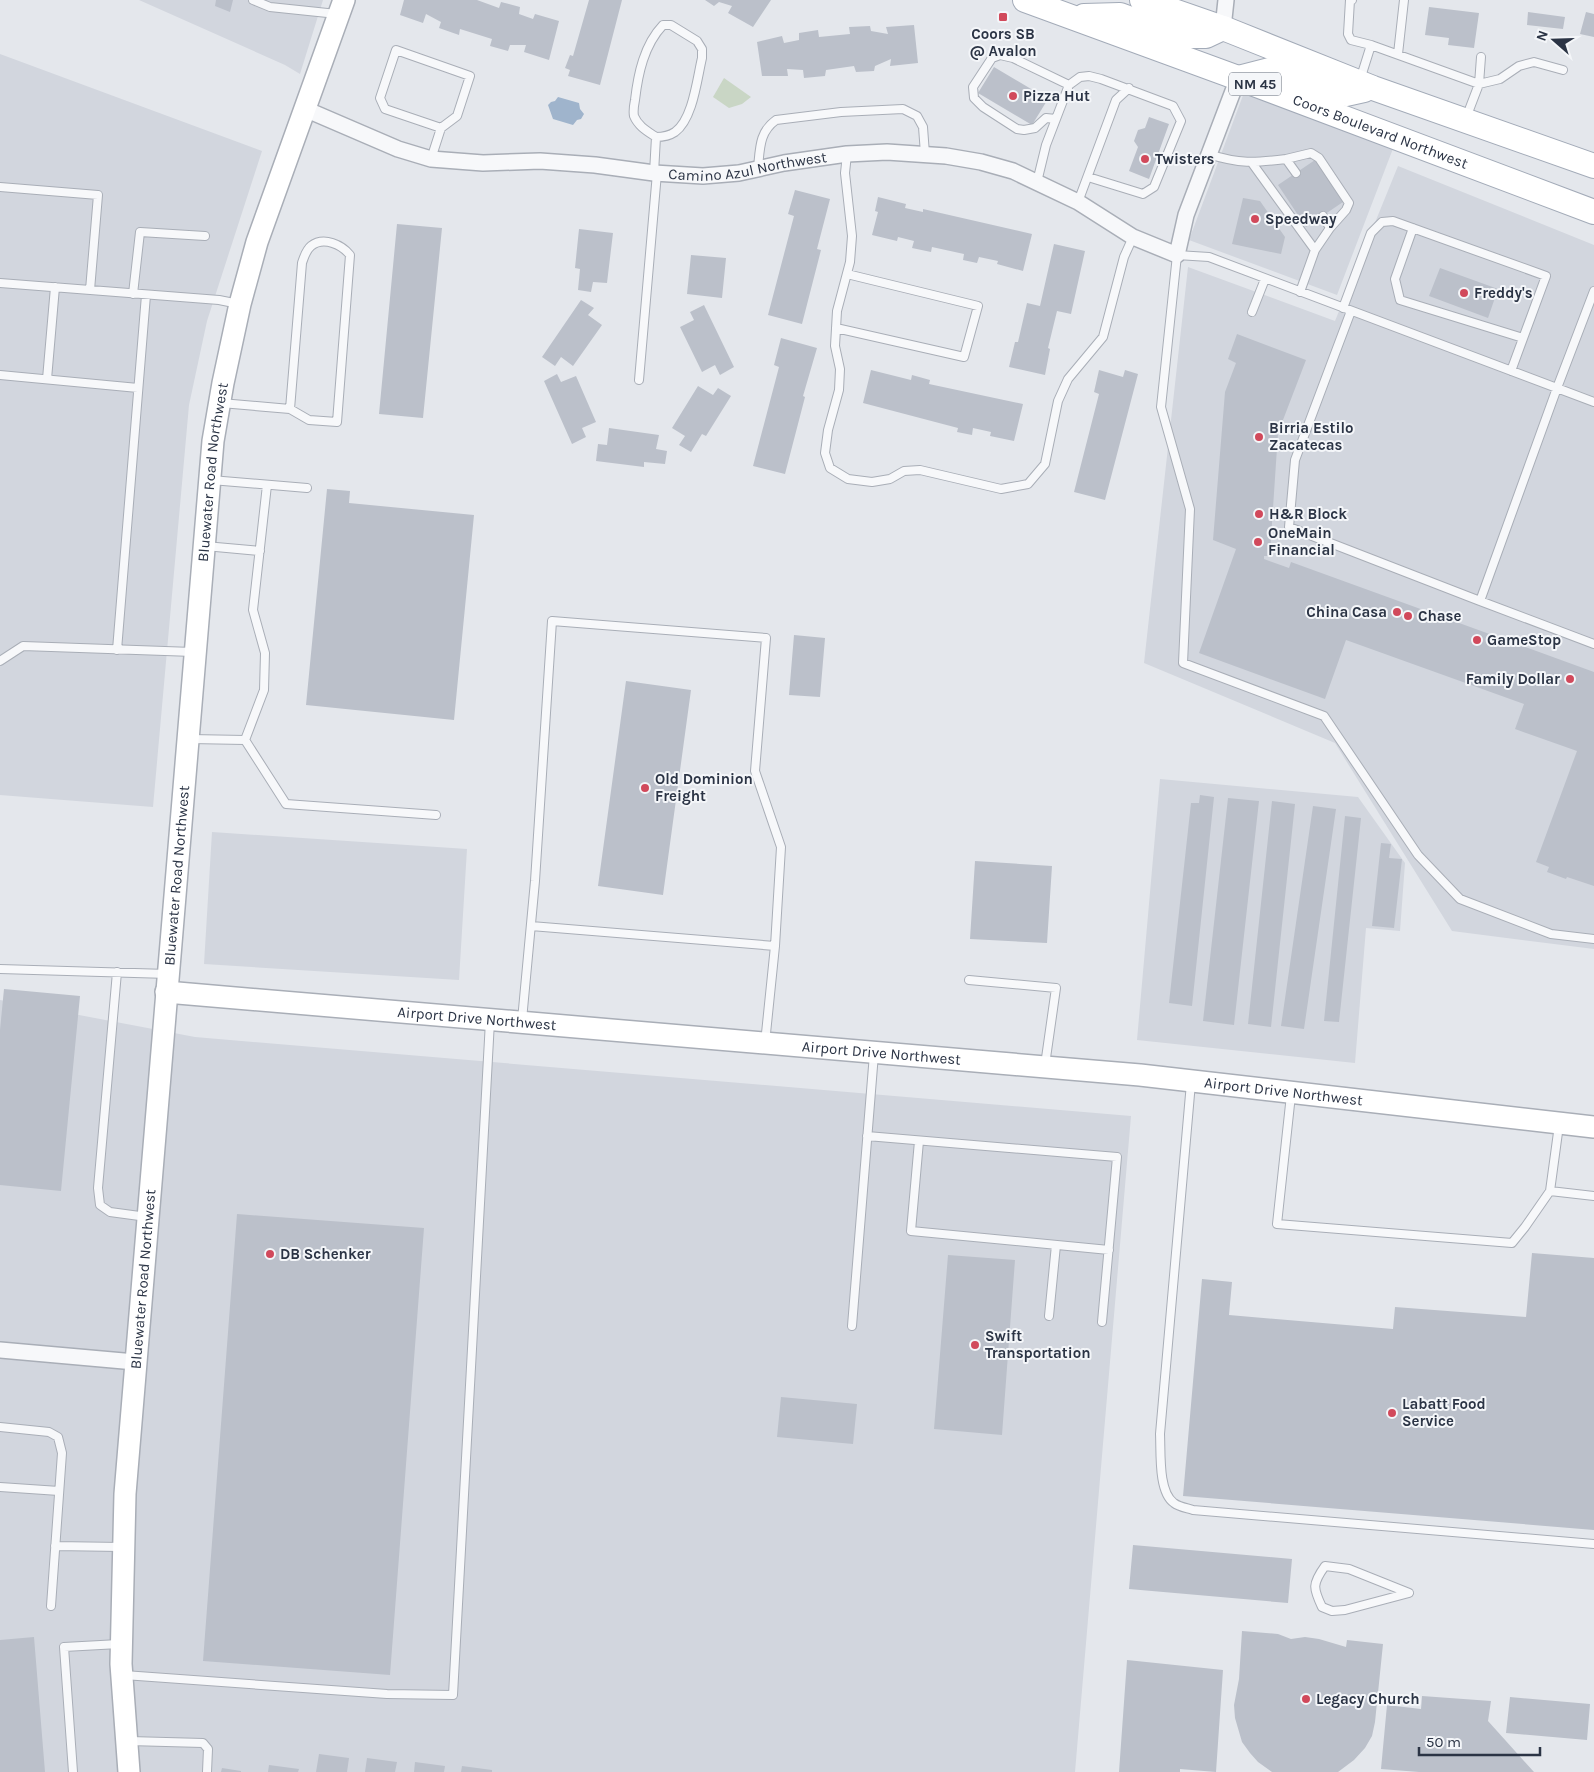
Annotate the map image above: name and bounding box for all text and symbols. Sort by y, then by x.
marker: Coors SB @ Avalon [997,11,1009,23]
north arrow [1529,15,1579,65]
place label: Coors SB @ Avalon [969,25,1037,60]
text: N [1533,28,1552,43]
road number: NM 45 [1229,72,1281,96]
place label: Pizza Hut [1023,87,1090,105]
marker: Pizza Hut [1007,90,1019,102]
street label: Coors Boulevard Northwest [1290,91,1471,173]
street label: Camino Azul Northwest [668,148,828,185]
place label: Twisters [1155,150,1215,168]
marker: Twisters [1139,153,1151,165]
place label: Speedway [1265,210,1337,228]
marker: Speedway [1249,213,1261,225]
place label: Freddy's [1474,284,1533,302]
marker: Freddy's [1458,287,1470,299]
street label: Bluewater Road Northwest [194,381,232,563]
place label: Birria Estilo Zacatecas [1269,419,1354,454]
marker: Birria Estilo Zacatecas [1253,431,1265,443]
place label: H&R Block [1269,505,1347,523]
marker: H&R Block [1253,508,1265,520]
place label: OneMain Financial [1268,524,1335,559]
marker: OneMain Financial [1252,536,1264,548]
place label: China Casa [1306,603,1387,621]
marker: China Casa [1391,606,1403,618]
place label: Chase [1418,607,1462,625]
marker: Chase [1402,610,1414,622]
place label: GameStop [1487,631,1561,649]
marker: GameStop [1471,634,1483,646]
place label: Family Dollar [1466,670,1560,688]
marker: Family Dollar [1564,673,1576,685]
place label: Old Dominion Freight [655,770,753,805]
marker: Old Dominion Freight [639,782,651,794]
street label: Bluewater Road Northwest [160,784,193,966]
street label: Airport Drive Northwest [397,1003,557,1034]
street label: Airport Drive Northwest [801,1037,962,1069]
street label: Airport Drive Northwest [1203,1073,1364,1109]
street label: Bluewater Road Northwest [126,1188,159,1370]
place label: DB Schenker [280,1245,371,1263]
marker: DB Schenker [264,1248,276,1260]
place label: Swift Transportation [985,1327,1091,1362]
marker: Swift Transportation [969,1339,981,1351]
place label: Labatt Food Service [1402,1395,1486,1430]
marker: Labatt Food Service [1386,1407,1398,1419]
place label: Legacy Church [1316,1690,1420,1708]
marker: Legacy Church [1300,1693,1312,1705]
scale bar [1419,1724,1540,1756]
text: 50 m [1426,1733,1461,1751]

